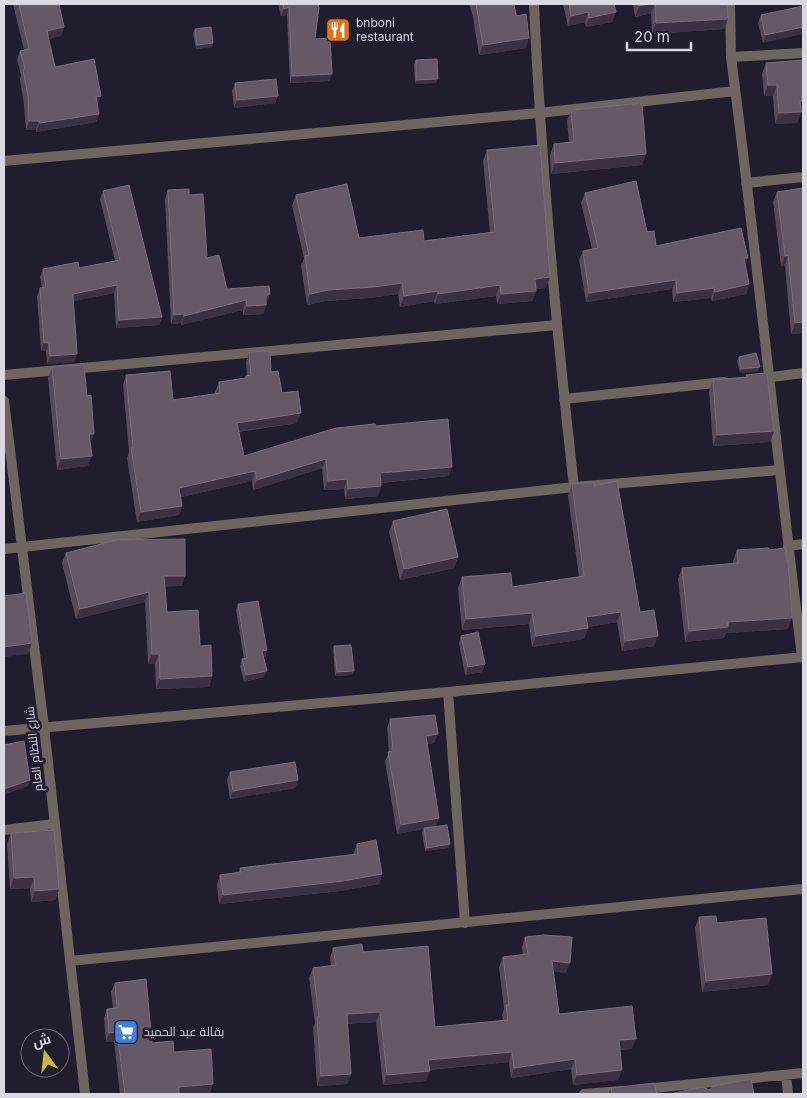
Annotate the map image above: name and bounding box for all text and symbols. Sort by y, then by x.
place label: bnboni restaurant [356,15,414,44]
restaurant icon: bnboni restaurant [325,17,351,43]
scale bar [627,20,691,52]
text: 20 m [634,27,670,46]
street label: شارع النظام العام [22,706,46,792]
supermarket icon: بقالة عبد الحميد [113,1019,139,1045]
place label: بقالة عبد الحميد [144,1024,224,1039]
north arrow [20,1028,70,1078]
text: ش [31,1029,53,1051]

